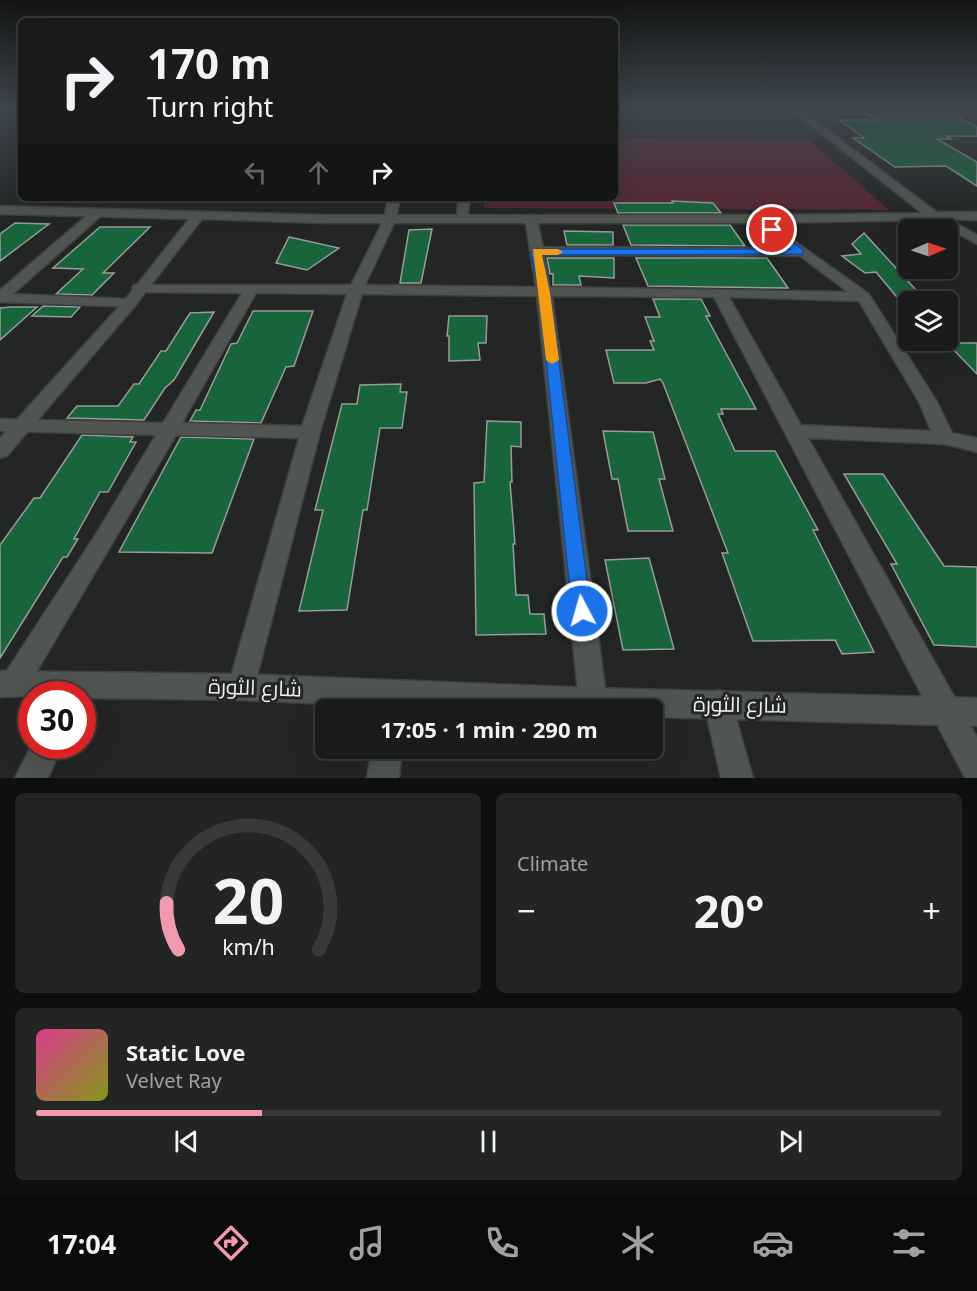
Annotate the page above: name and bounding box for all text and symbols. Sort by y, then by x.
text: 170 m [147,34,271,91]
icon: right [48,42,126,120]
text: Turn right [147,88,273,125]
icon: left [239,156,272,189]
icon: ahead [302,156,335,189]
icon: right [365,156,398,189]
pin [746,204,797,255]
icon: arrive [755,213,788,246]
north arrow [898,219,958,279]
map controls [898,219,958,351]
button: layers [898,291,958,351]
position arrow [550,579,614,643]
street label: شارع الثورة [208,671,302,704]
speed limit sign: 30 [18,681,96,759]
street label: شارع الثورة [693,689,787,720]
text: 17:05 · 1 min · 290 m [380,714,598,744]
text: Climate [517,850,588,877]
text: 20 [212,857,284,942]
text: 20° [694,880,764,941]
text: − [517,888,536,933]
text: + [922,888,941,933]
text: km/h [222,932,274,961]
text: Static Love [126,1037,245,1067]
text: Velvet Ray [126,1067,222,1094]
icon: previous [170,1125,203,1158]
icon: pause [472,1125,505,1158]
icon: next [774,1125,807,1158]
icon: directions [210,1222,252,1264]
icon: music [346,1222,388,1264]
icon: phone [481,1222,523,1264]
icon: climate [617,1222,659,1264]
icon: car [752,1222,794,1264]
icon: filters [888,1222,930,1264]
text: 17:04 [47,1225,116,1262]

